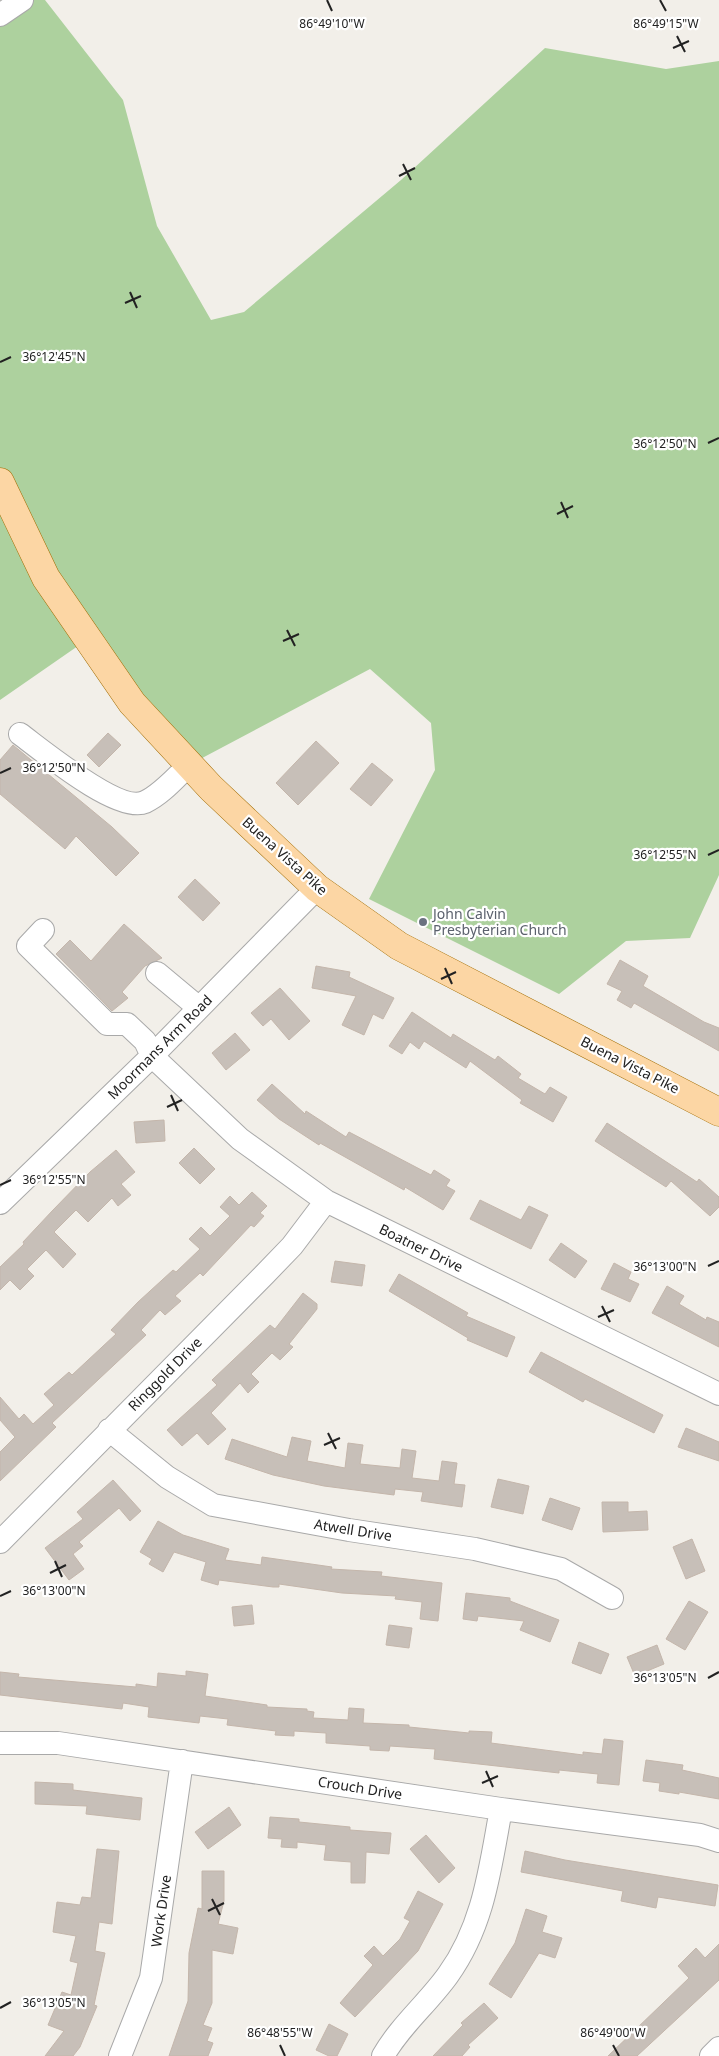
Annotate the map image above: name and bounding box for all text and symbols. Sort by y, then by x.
text: 86°49'10"W [299,15,365,32]
text: 86°49'15"W [633,15,699,32]
text: 36°12'45"N [22,348,86,365]
text: 36°12'50"N [633,435,697,452]
text: 36°12'50"N [22,759,86,776]
street label: Buena Vista Pike [239,812,332,899]
text: 36°12'55"N [633,846,697,863]
place label: John Calvin Presbyterian Church [431,904,567,939]
marker: John Calvin Presbyterian Church [417,916,429,928]
street label: Moormans Arm Road [103,990,216,1103]
street label: Buena Vista Pike [578,1031,683,1098]
text: 36°12'55"N [22,1171,86,1188]
street label: Boatner Drive [376,1219,466,1276]
text: 36°13'00"N [633,1258,697,1275]
street label: Ringgold Drive [124,1333,206,1415]
street label: Atwell Drive [313,1514,393,1545]
text: 36°13'00"N [22,1582,86,1599]
text: 36°13'05"N [633,1669,697,1686]
street label: Crouch Drive [317,1771,404,1804]
street label: Work Drive [146,1873,175,1948]
text: 36°13'05"N [22,1994,86,2011]
text: 86°48'55"W [247,2024,313,2041]
text: 86°49'00"W [580,2024,646,2041]

